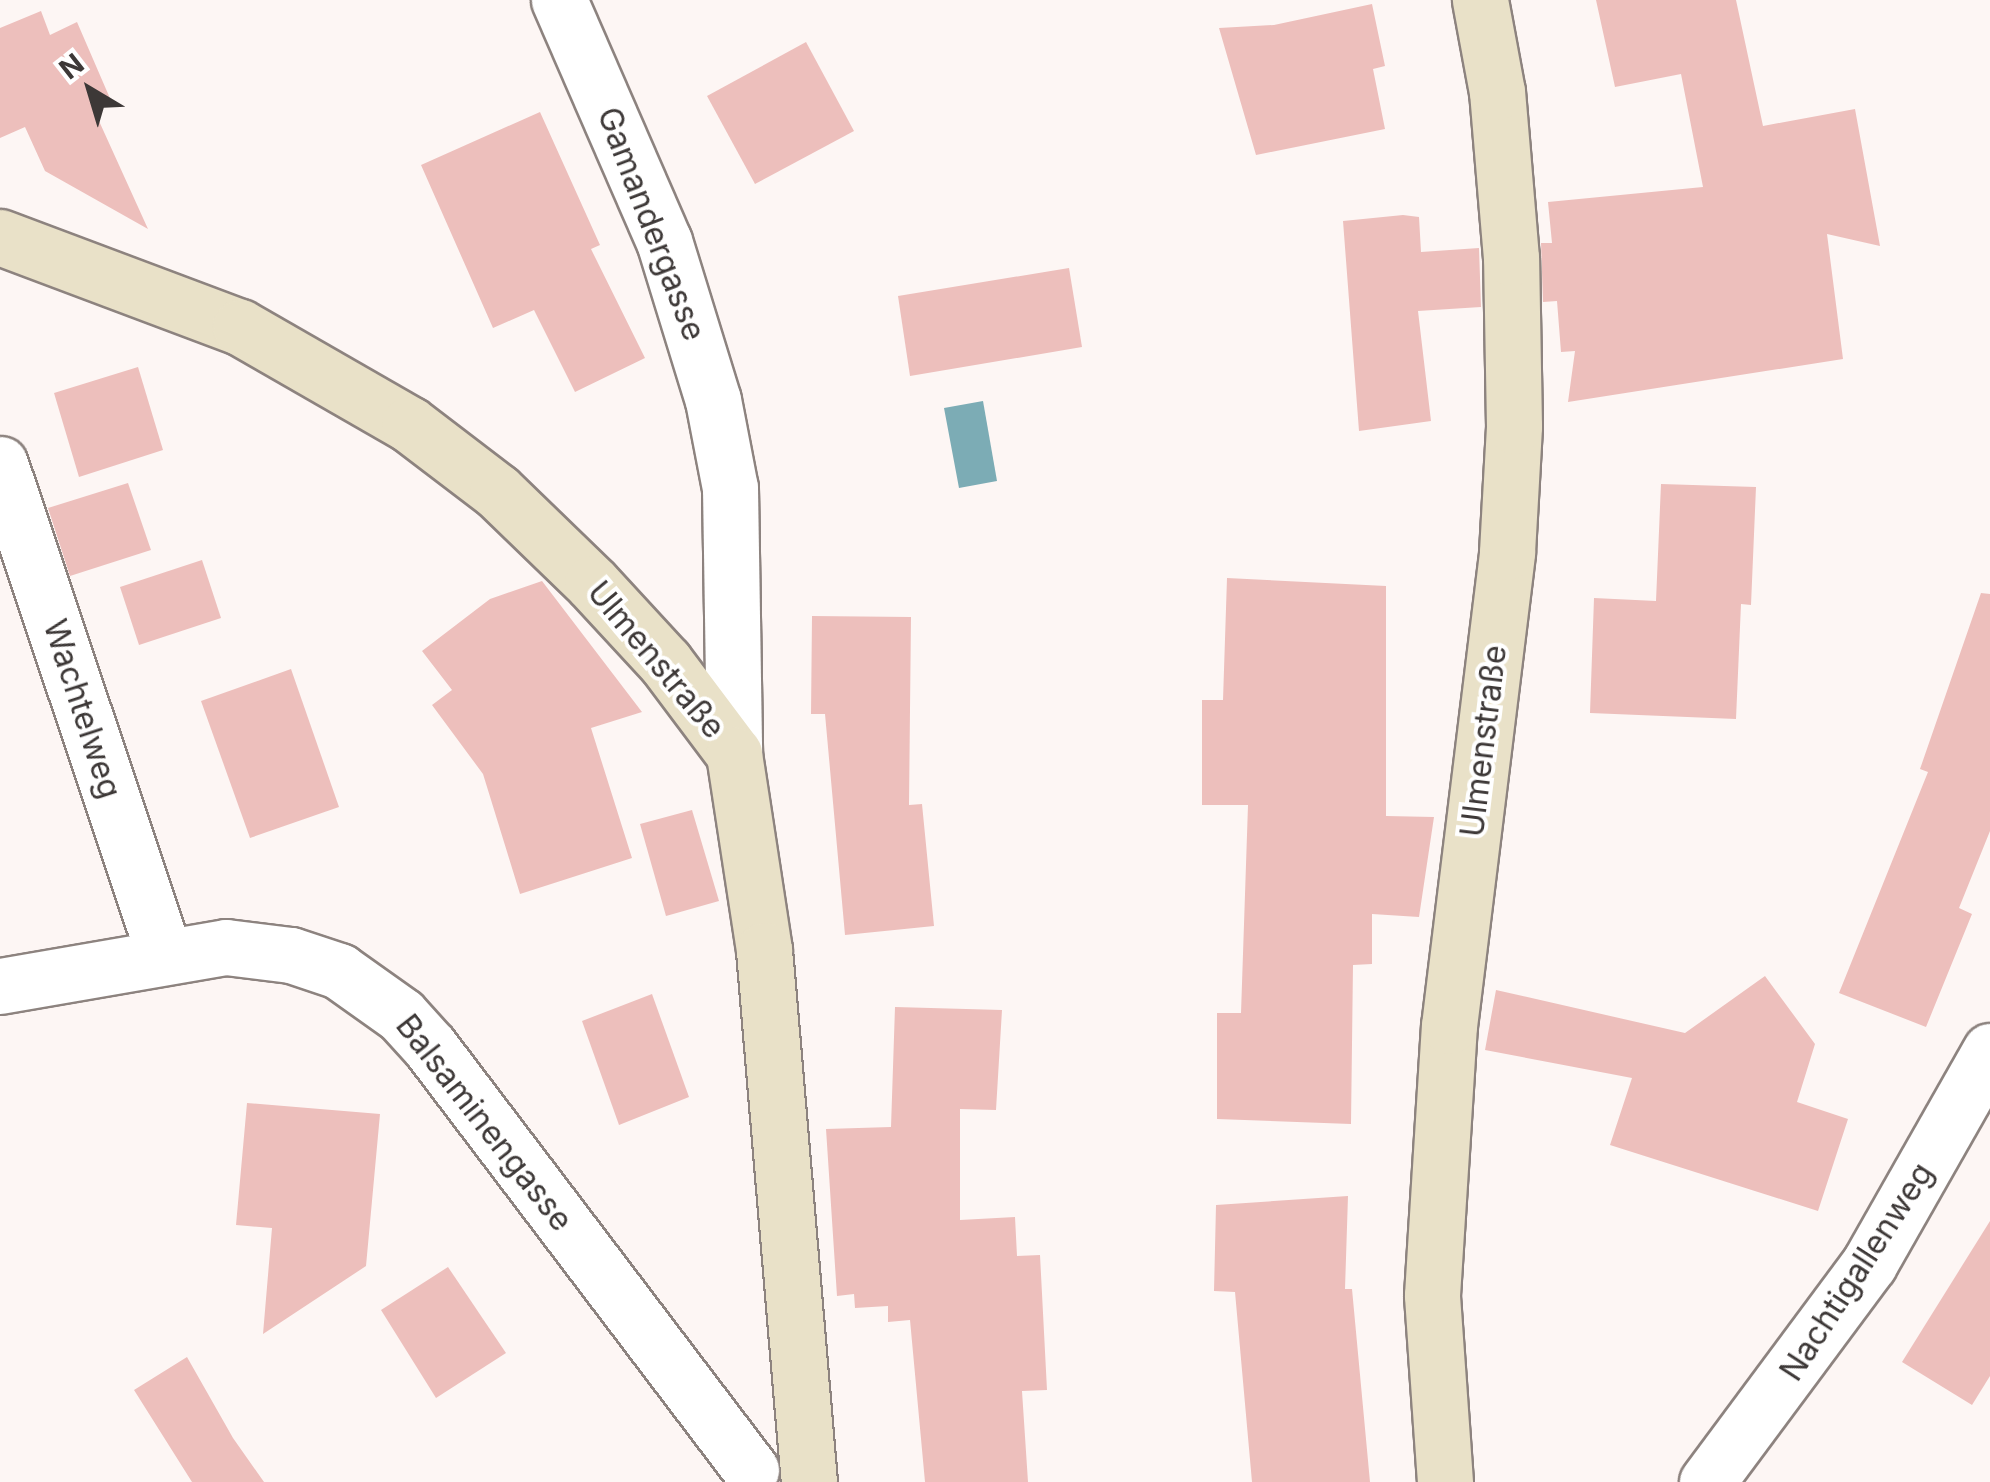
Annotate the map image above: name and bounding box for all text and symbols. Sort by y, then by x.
north arrow [40,40,140,140]
text: N [53,46,90,86]
street label: Gamandergasse [589,102,713,346]
street label: Ulmenstraße [579,574,733,746]
street label: Wachtelweg [35,615,129,803]
street label: Ulmenstraße [1453,643,1515,839]
street label: Balsaminengasse [388,1007,580,1239]
street label: Nachtigallenweg [1772,1156,1942,1388]

